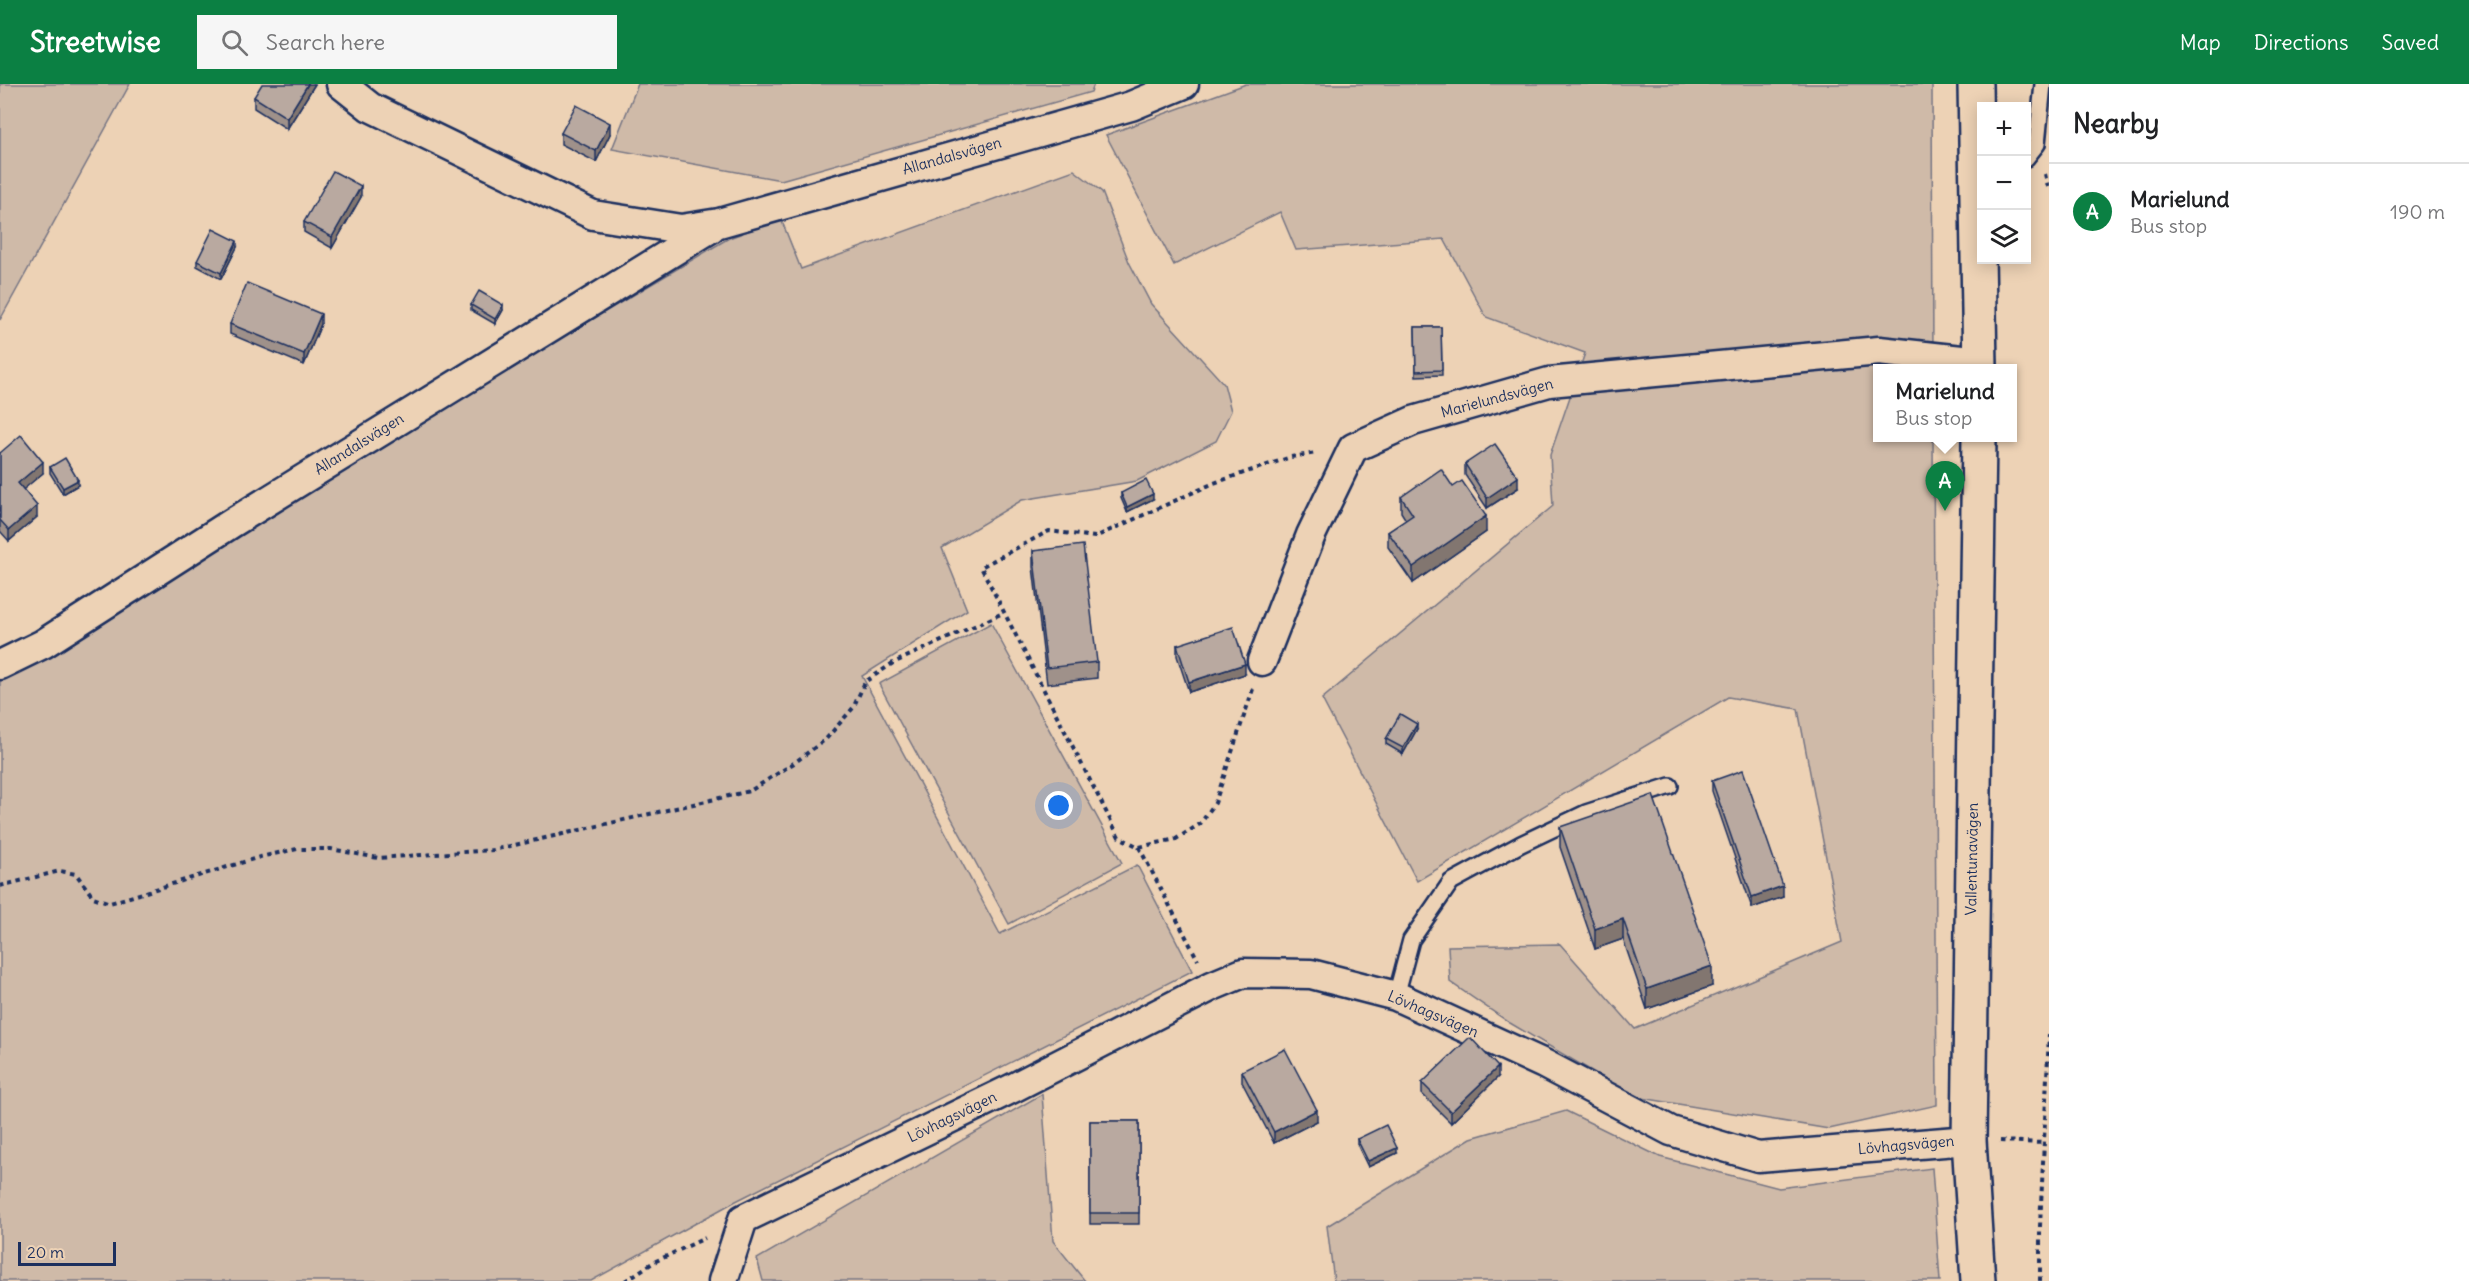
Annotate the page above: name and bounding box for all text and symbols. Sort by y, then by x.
search box [197,15,617,69]
text: Streetwise [30,24,161,60]
icon: search [218,26,251,59]
text: Search here [266,28,385,56]
text: Map [2180,29,2221,56]
text: Directions [2254,29,2348,56]
text: Saved [2381,29,2439,56]
map controls [1977,102,2031,264]
button: + [1977,102,2031,156]
text: Nearby [2073,107,2159,140]
street label: Allandalsvägen [900,132,1004,179]
button: − [1977,156,2031,210]
text: Marielund [2130,185,2229,213]
text: A [2086,199,2099,224]
text: 190 m [2390,199,2445,224]
button: layers [1977,210,2031,264]
text: Bus stop [2130,213,2207,238]
popup [1873,364,2017,442]
street label: Marielundsvägen [1439,373,1555,422]
text: Marielund [1895,377,1995,405]
text: Bus stop [1895,405,1972,430]
street label: Allandalsvägen [310,408,407,479]
pin: A [1926,462,1964,511]
your location [1044,791,1073,820]
street label: Vallentunavägen [1961,802,1982,915]
street label: Lövhagsvägen [1385,986,1482,1041]
street label: Lövhagsvägen [904,1087,1000,1146]
street label: Lövhagsvägen [1857,1131,1955,1158]
scale bar [18,1239,116,1266]
text: 20 m [27,1242,64,1262]

